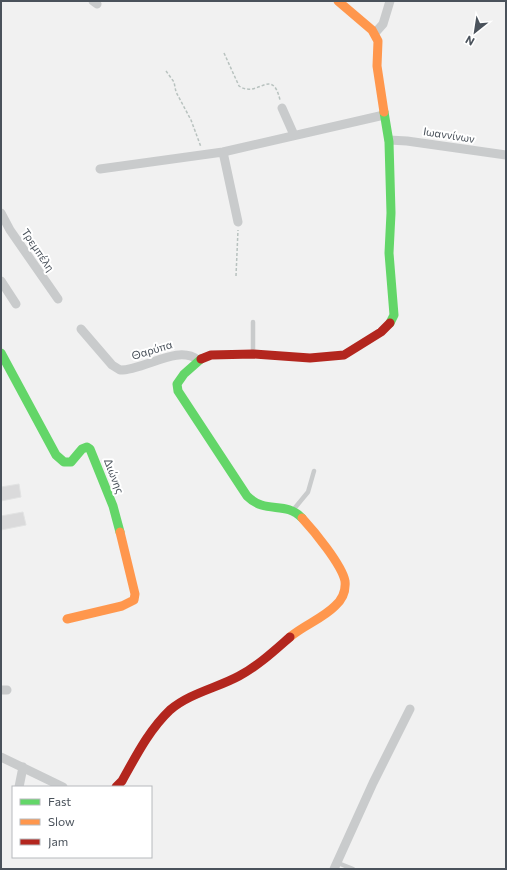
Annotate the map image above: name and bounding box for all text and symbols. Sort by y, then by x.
north arrow [455,12,495,52]
text: N [463,33,477,49]
street label: Ιωαννίνων [423,124,476,145]
street label: Τρεμπέλη [19,226,57,274]
street label: Θαρύπα [130,337,174,362]
street label: Διώνης [102,456,127,495]
legend [12,786,152,858]
text: Fast [48,794,71,808]
text: Slow [48,814,75,828]
text: Jam [48,834,68,849]

